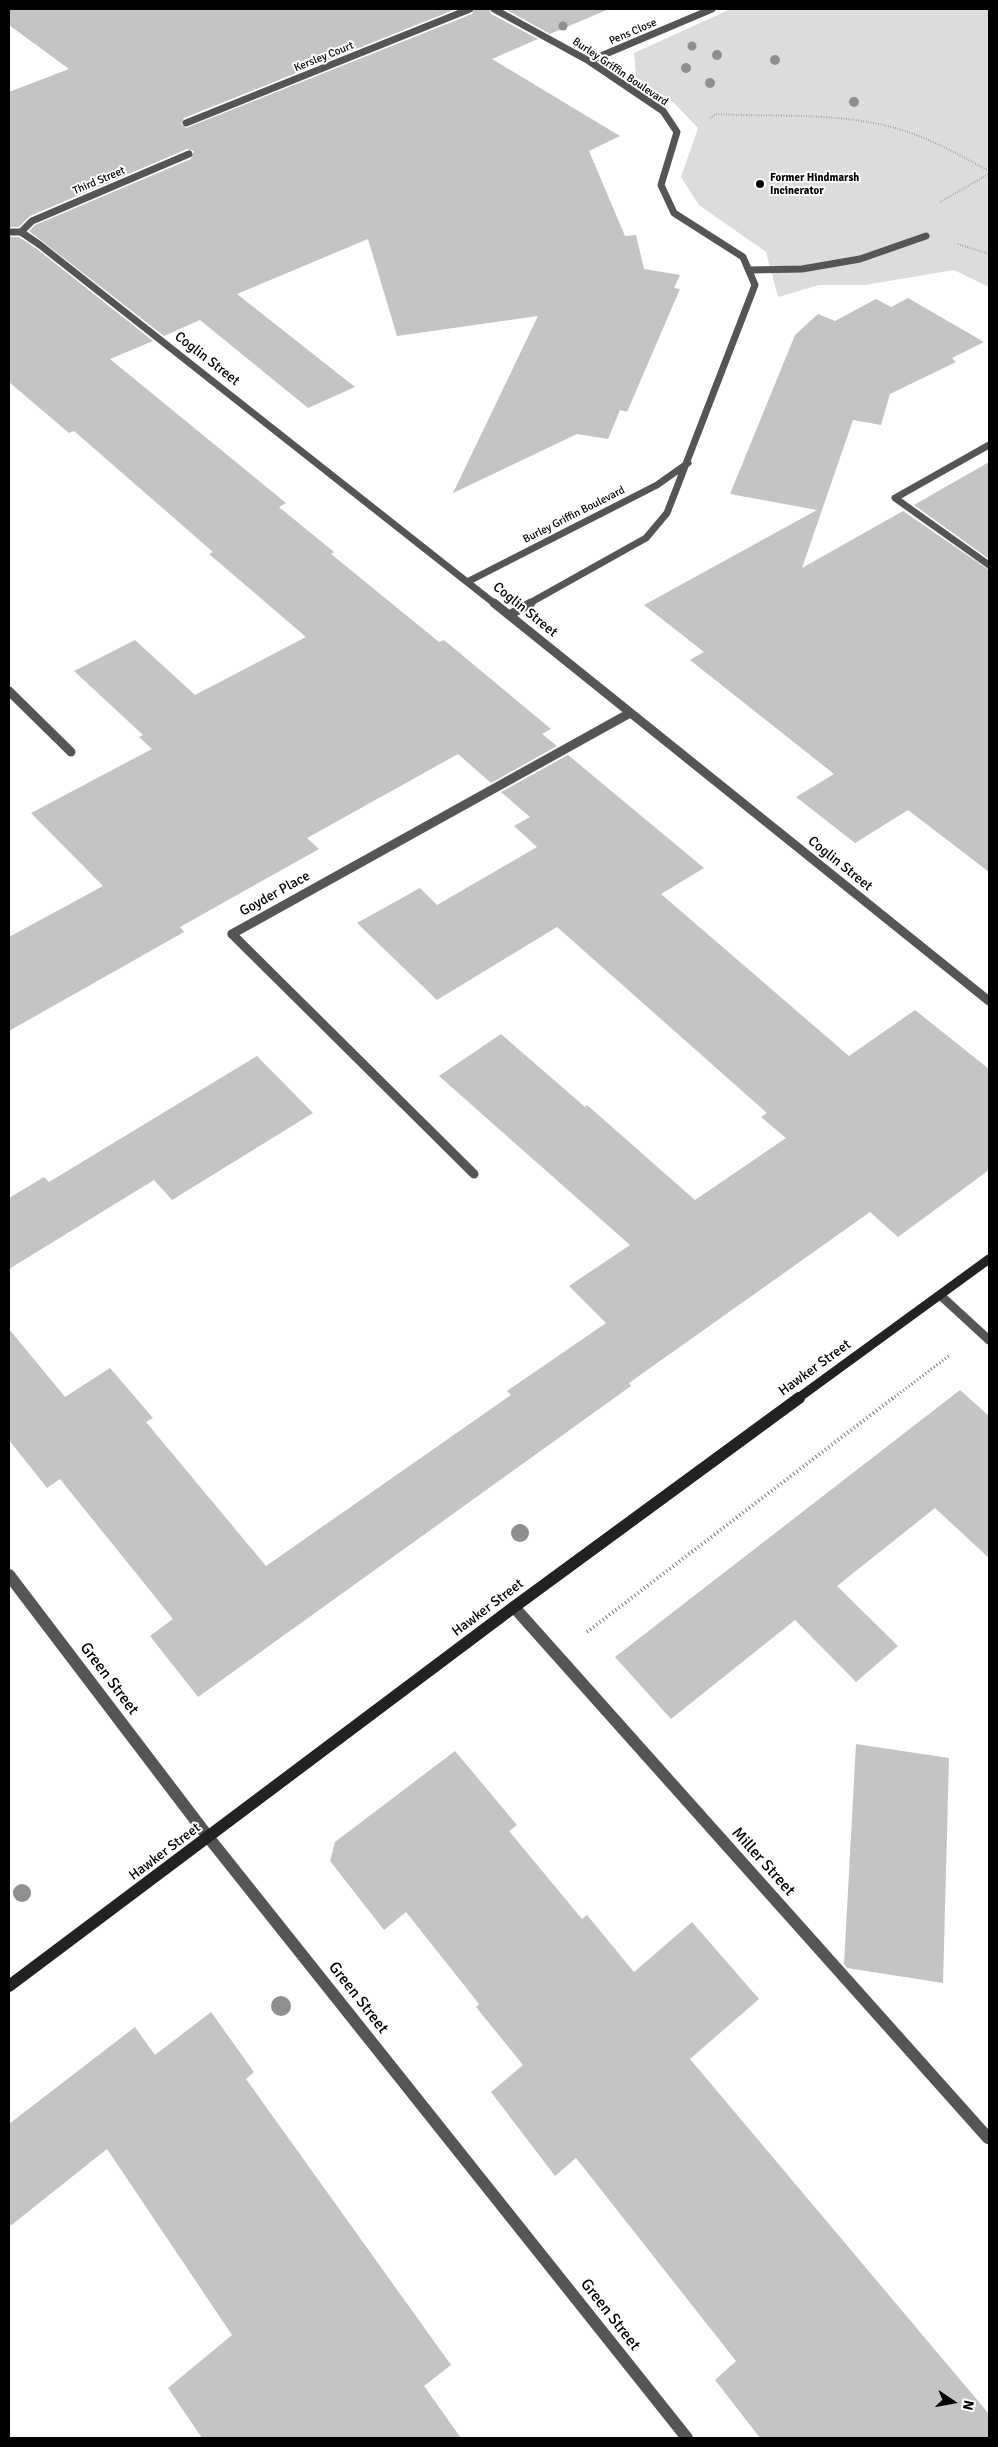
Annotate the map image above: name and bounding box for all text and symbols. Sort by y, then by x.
street label: Pens Close [607,16,659,48]
street label: Burley Griffin Boulevard [570,35,670,109]
street label: Kersley Court [292,39,356,75]
street label: Third Street [71,164,127,198]
place label: Former Hindmarsh Incinerator [770,171,859,197]
marker: Former Hindmarsh Incinerator [754,178,766,190]
street label: Coglin Street [171,328,243,390]
street label: Burley Griffin Boulevard [521,484,627,546]
street label: Coglin Street [489,579,561,641]
street label: Coglin Street [804,833,876,895]
street label: Goyder Place [237,868,313,920]
street label: Hawker Street [776,1336,854,1400]
street label: Hawker Street [449,1576,527,1640]
street label: Green Street [76,1639,142,1719]
street label: Hawker Street [126,1820,204,1884]
street label: Miller Street [727,1824,799,1900]
street label: Green Street [324,1958,392,2038]
street label: Green Street [576,2275,644,2355]
north arrow [928,2377,978,2427]
text: N [959,2399,977,2412]

